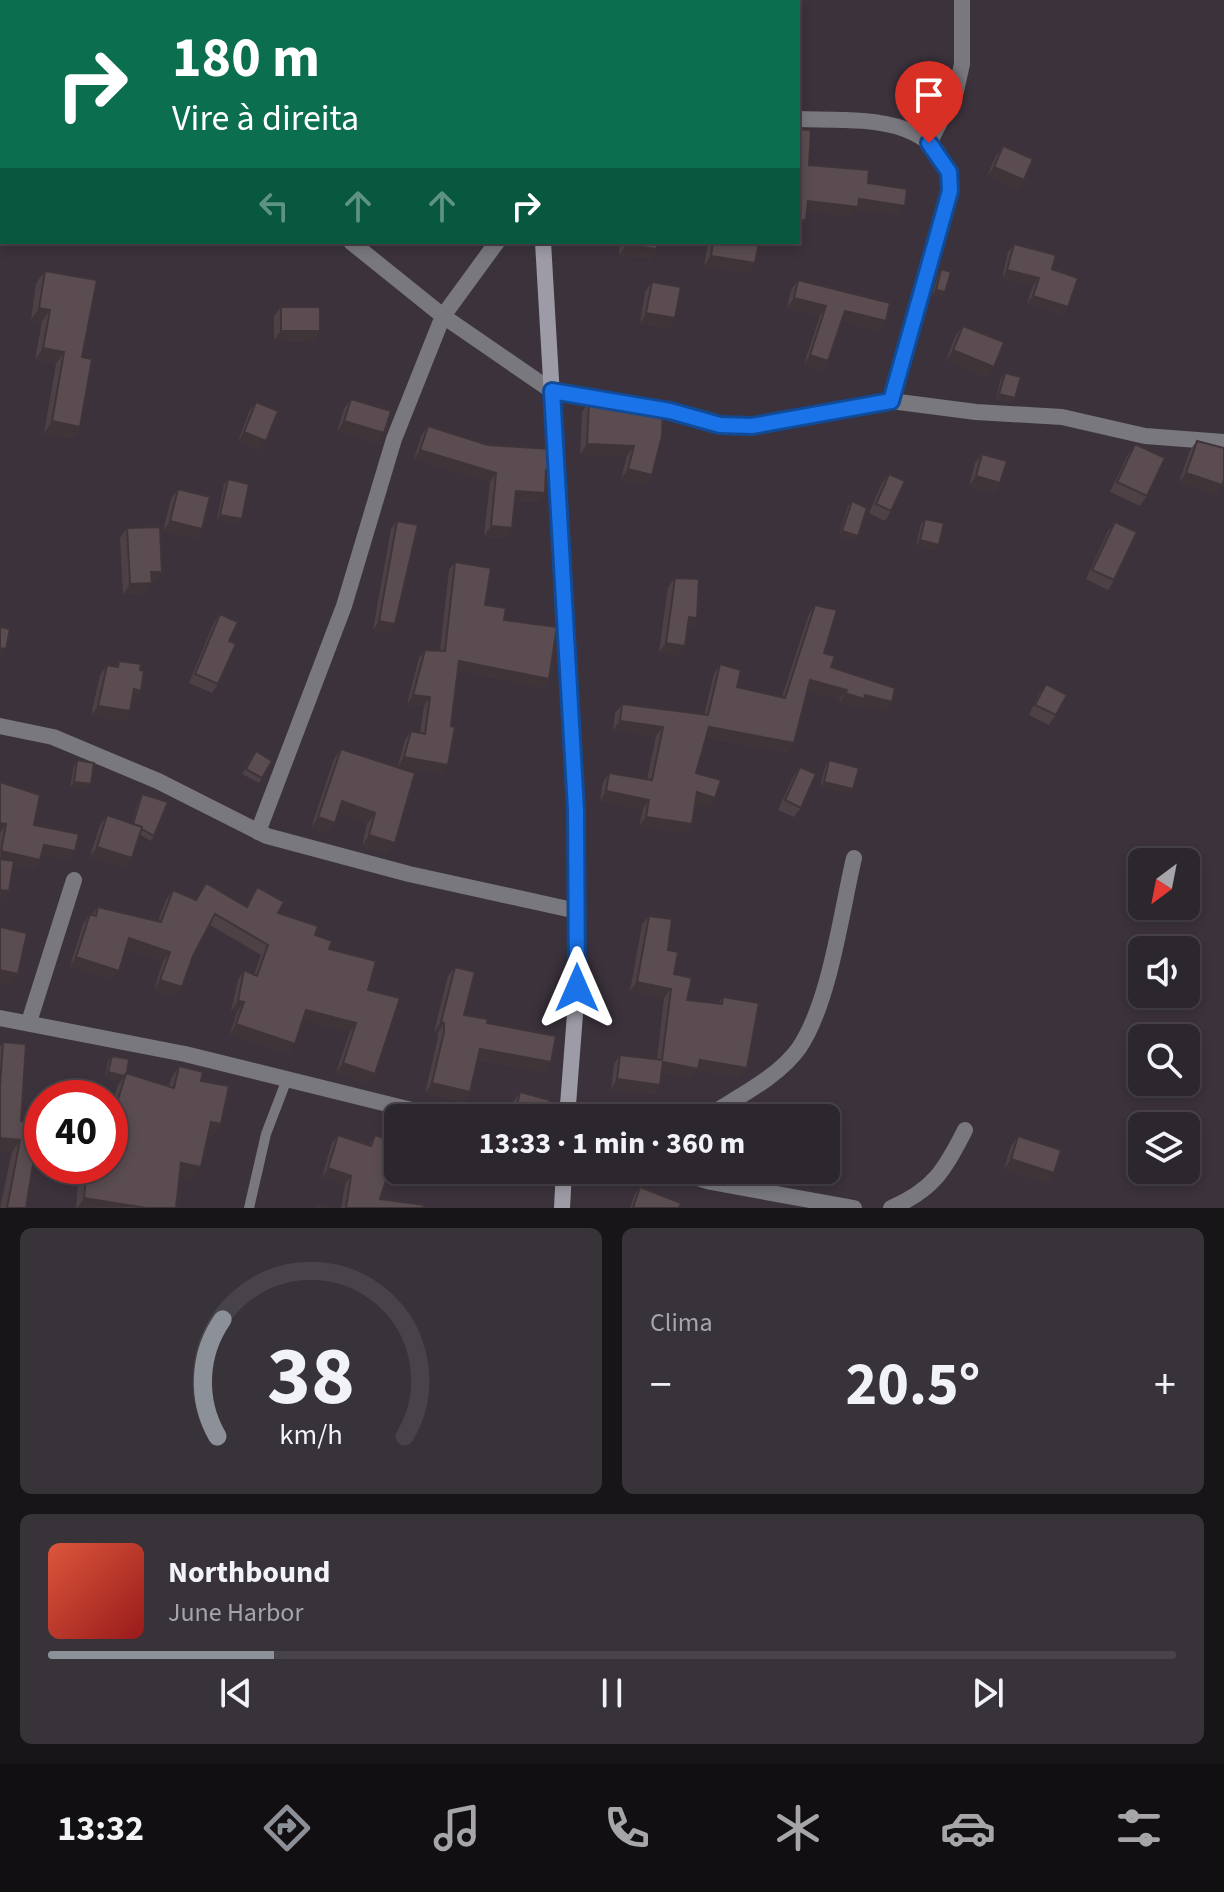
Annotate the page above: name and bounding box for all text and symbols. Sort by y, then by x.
text: 180 m [172,19,320,98]
icon: right [40,32,144,136]
pin [895,61,963,143]
icon: arrive [907,73,951,117]
text: Vire à direita [172,93,359,144]
icon: left [252,184,296,228]
icon: ahead [336,184,380,228]
icon: ahead [420,184,464,228]
icon: right [504,184,548,228]
north arrow [1128,848,1200,920]
map controls [1128,848,1200,1184]
button: sound [1128,936,1200,1008]
position arrow [535,946,619,1030]
button: search [1128,1024,1200,1096]
speed limit sign: 40 [24,1080,128,1184]
button: layers [1128,1112,1200,1184]
text: 13:33 · 1 min · 360 m [479,1122,745,1165]
text: Clima [650,1304,713,1341]
text: 38 [267,1318,355,1436]
text: 20.5° [846,1343,980,1428]
text: − [650,1354,672,1417]
text: + [1154,1354,1176,1417]
text: km/h [279,1415,343,1455]
text: Northbound [168,1551,330,1594]
text: June Harbor [168,1594,304,1631]
icon: previous [214,1671,258,1715]
icon: pause [590,1671,634,1715]
icon: next [966,1671,1010,1715]
icon: directions [259,1800,315,1856]
icon: music [429,1800,485,1856]
icon: phone [599,1800,655,1856]
icon: climate [770,1800,826,1856]
icon: car [940,1800,996,1856]
icon: filters [1111,1800,1167,1856]
text: 13:32 [57,1803,144,1854]

